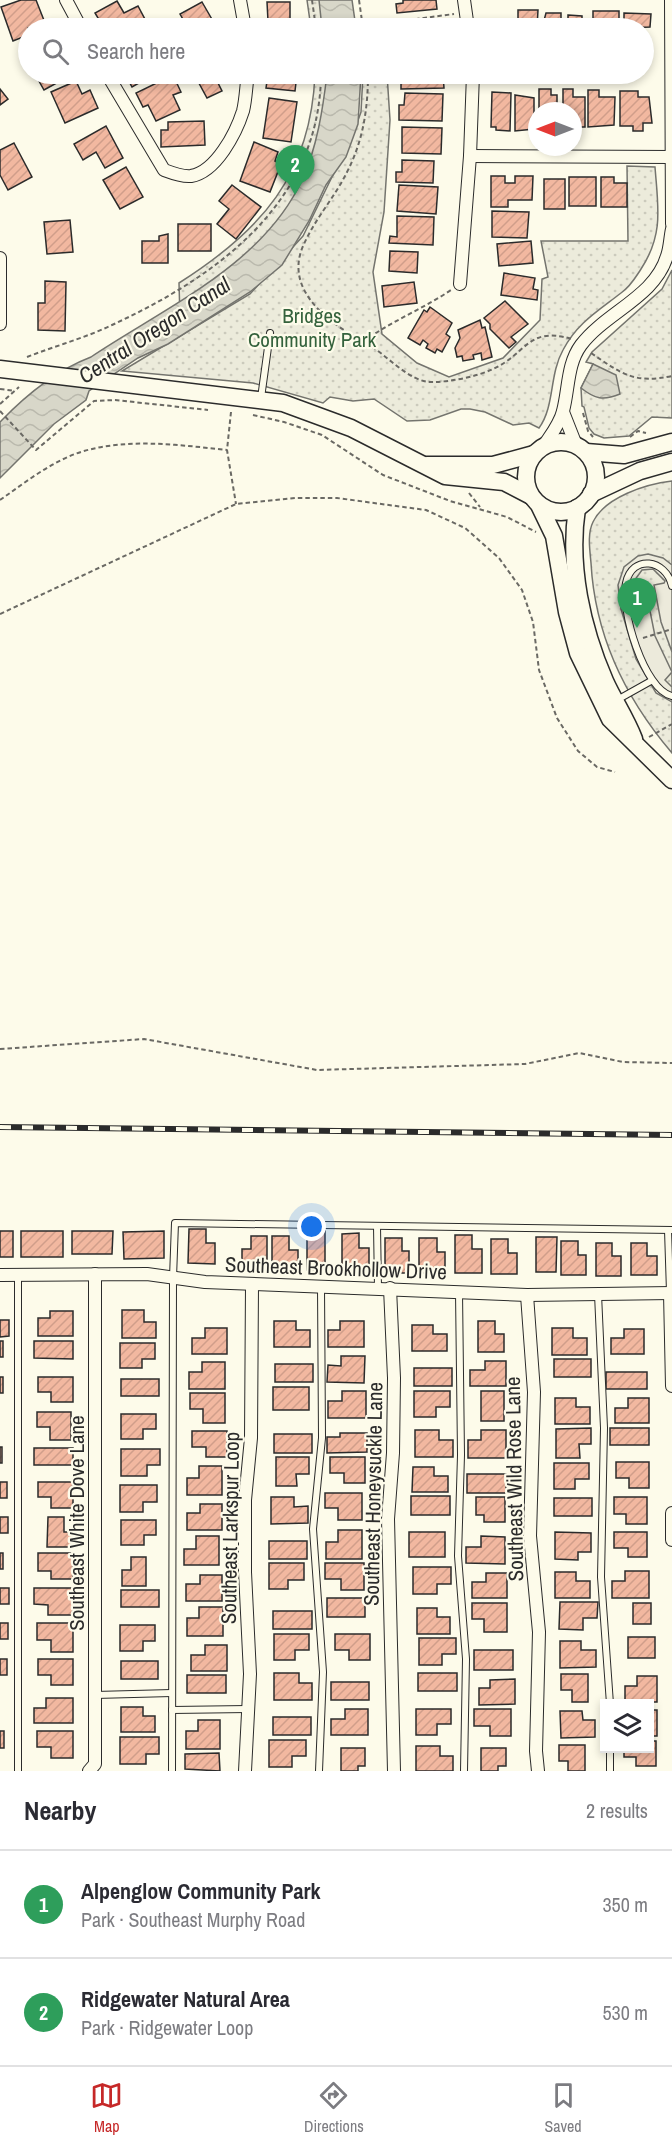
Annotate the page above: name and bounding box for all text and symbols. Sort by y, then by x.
search box [18,18,654,84]
icon: search [39,35,72,68]
text: Search here [87,36,185,66]
north arrow [528,102,582,156]
pin: 2 [276,146,314,195]
water label: Central Oregon Canal [72,269,237,390]
park label: Bridges Community Park [248,301,376,354]
pin: 1 [618,578,656,628]
your location [297,1212,326,1241]
street label: Southeast Brookhollow Drive [225,1250,447,1286]
street label: Southeast Wild Rose Lane [498,1376,530,1582]
street label: Southeast Honeysuckle Lane [357,1382,389,1606]
street label: Southeast White Dove Lane [62,1415,91,1631]
street label: Southeast Larkspur Loop [214,1432,246,1624]
map controls [600,1699,654,1753]
button: layers [600,1699,654,1753]
text: Nearby [24,1793,96,1828]
text: 2 results [586,1797,648,1824]
text: Alpenglow Community Park [81,1876,321,1906]
text: 1 [39,1891,48,1918]
text: 350 m [602,1891,648,1918]
text: Park · Southeast Murphy Road [81,1906,305,1933]
text: Ridgewater Natural Area [81,1984,290,2014]
text: 2 [39,1999,48,2026]
text: 530 m [602,1999,648,2026]
text: Park · Ridgewater Loop [81,2014,253,2041]
tab: Map [90,2079,123,2137]
tab: Directions [304,2079,364,2137]
tab: Saved [544,2079,582,2137]

